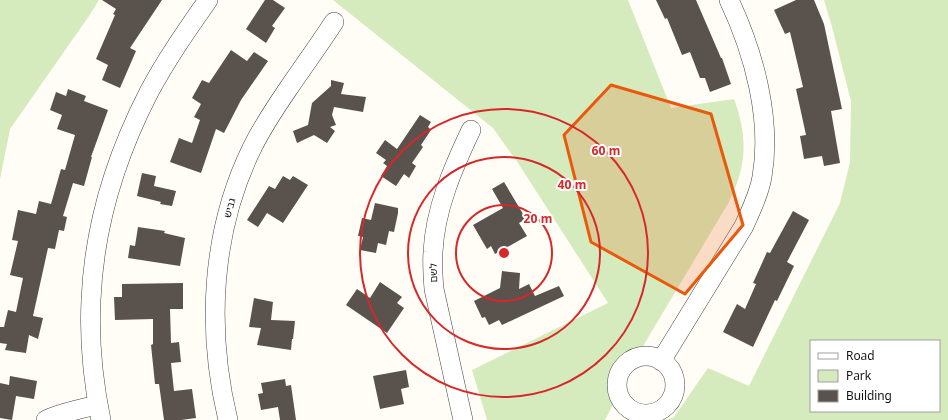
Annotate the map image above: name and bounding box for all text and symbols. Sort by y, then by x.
text: 60 m [592,142,620,159]
text: 40 m [558,176,586,193]
street label: גביש [220,196,238,219]
text: 20 m [524,210,552,227]
centre of rings [497,246,511,260]
street label: לשם [426,263,440,283]
legend [810,340,940,412]
text: Road [846,347,874,364]
text: Park [846,367,872,384]
text: Building [846,387,892,404]

